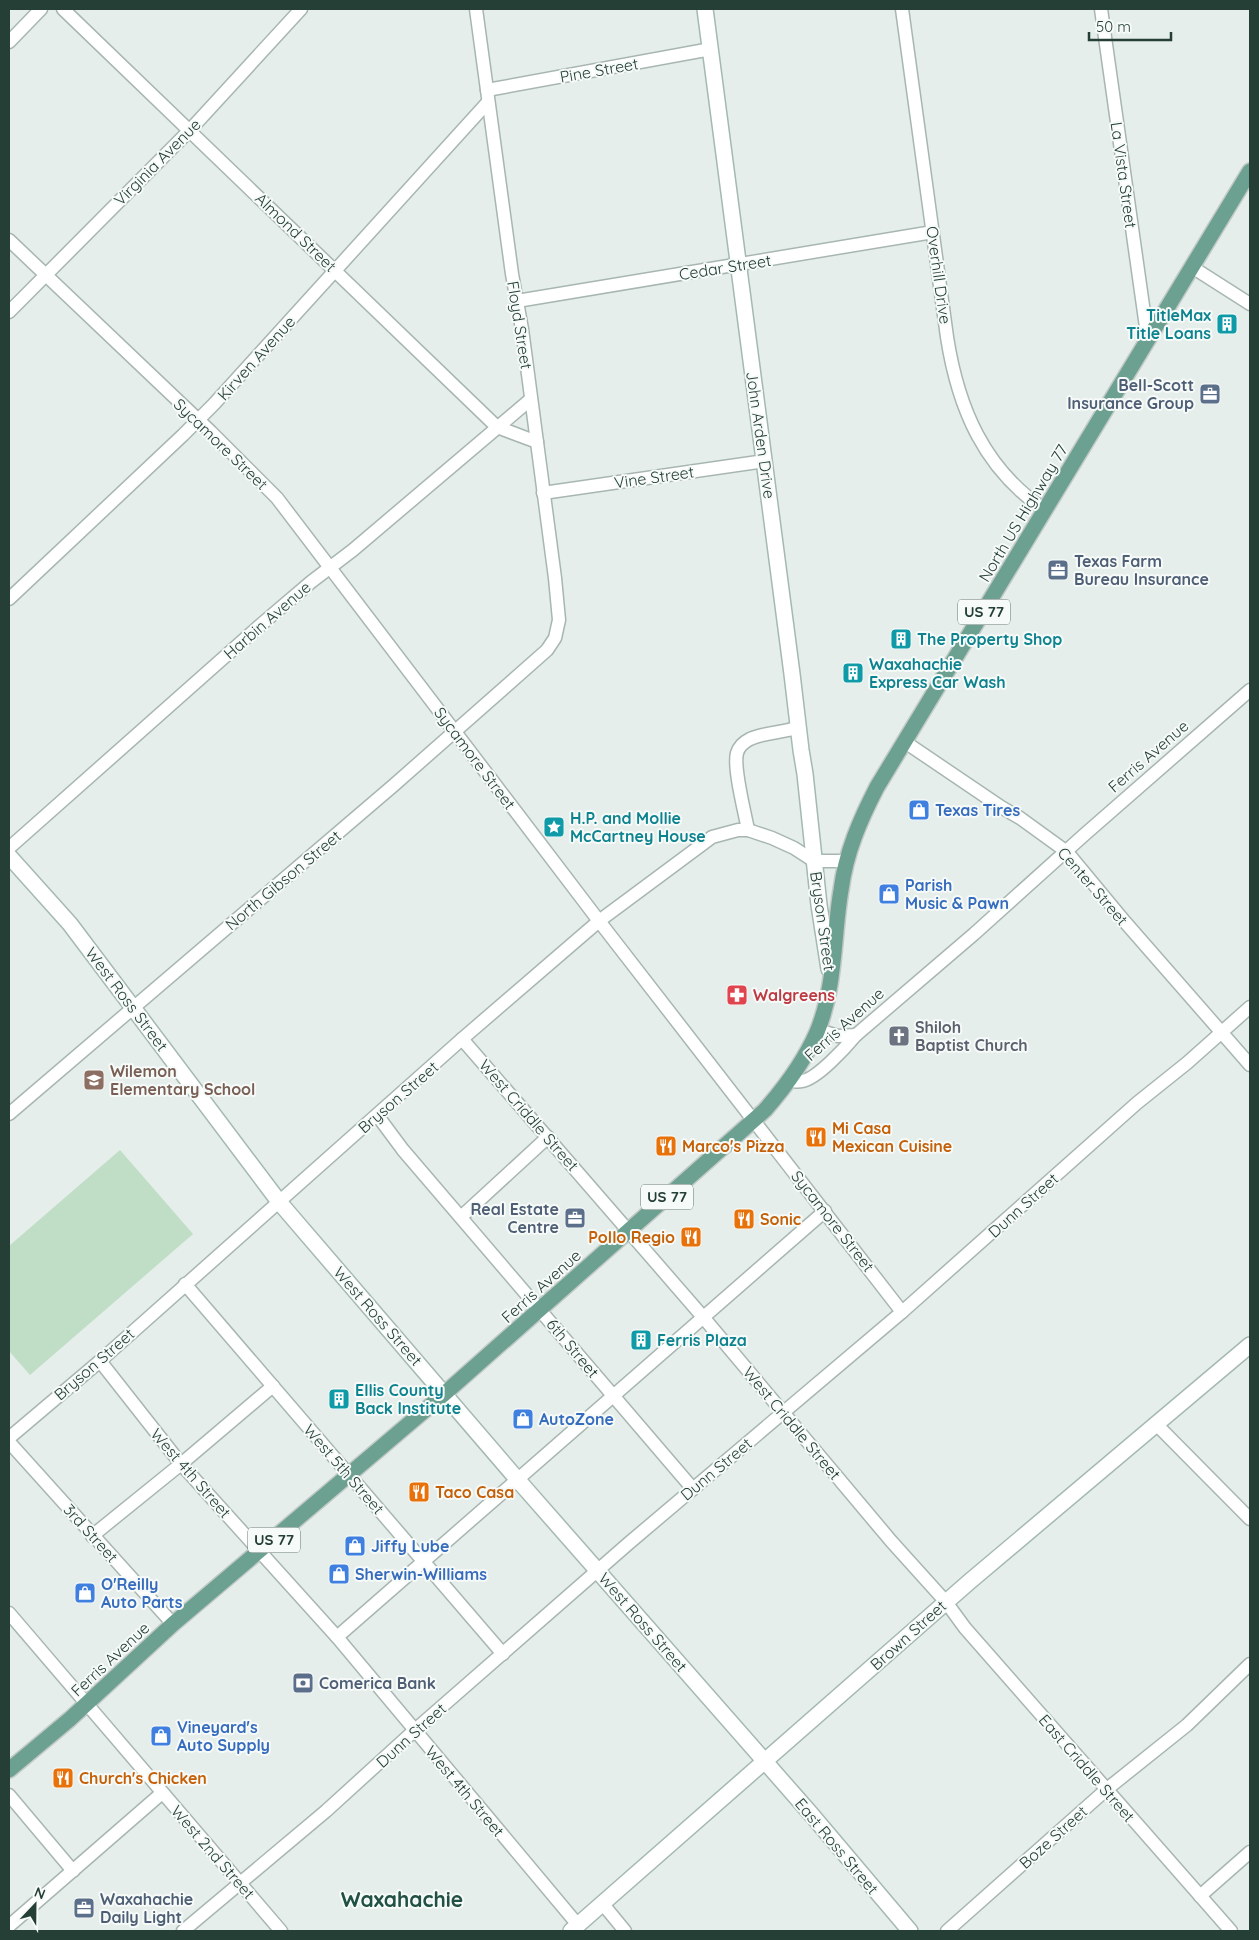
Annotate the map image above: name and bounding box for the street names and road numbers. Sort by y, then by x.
street label: Pine Street [558,53,640,87]
street label: Virginia Avenue [109,114,205,210]
street label: La Vista Street [1107,120,1141,230]
street label: Almond Street [251,188,341,276]
street label: Overhill Drive [922,225,956,325]
street label: Cedar Street [677,250,773,284]
street label: Floyd Street [503,279,537,371]
street label: Kirven Avenue [213,312,299,404]
street label: John Arden Drive [742,370,780,500]
street label: Sycamore Street [170,394,272,494]
street label: North US Highway 77 [974,441,1072,585]
street label: Vine Street [613,461,695,493]
street label: Harbin Avenue [219,577,315,663]
road number: US 77 [958,600,1010,624]
street label: Sycamore Street [430,703,520,813]
street label: Ferris Avenue [1104,716,1192,796]
street label: North Gibson Street [221,826,345,934]
street label: Center Street [1054,843,1132,929]
street label: Bryson Street [806,870,840,972]
street label: West Ross Street [81,943,173,1055]
street label: Ferris Avenue [800,983,888,1065]
street label: West Criddle Street [475,1055,583,1175]
street label: Bryson Street [354,1057,442,1137]
street label: Sycamore Street [787,1166,879,1276]
street label: Dunn Street [984,1168,1062,1242]
road number: US 77 [641,1184,693,1210]
street label: Ferris Avenue [497,1245,585,1327]
street label: West Ross Street [329,1262,427,1370]
street label: 6th Street [542,1314,604,1382]
street label: Bryson Street [50,1324,138,1404]
street label: West Criddle Street [739,1362,845,1484]
street label: West 5th Street [299,1420,389,1518]
street label: West 4th Street [147,1424,235,1522]
street label: Dunn Street [676,1433,756,1505]
street label: 3rd Street [59,1500,123,1566]
road number: US 77 [248,1528,300,1552]
street label: West Ross Street [594,1568,692,1676]
street label: Brown Street [866,1596,950,1674]
street label: Ferris Avenue [67,1618,153,1700]
street label: Dunn Street [372,1698,450,1772]
street label: East Criddle Street [1035,1710,1139,1826]
street label: West 4th Street [421,1741,509,1841]
street label: East Ross Street [791,1794,883,1898]
street label: West 2nd Street [167,1801,259,1903]
street label: Boze Street [1015,1801,1091,1873]

